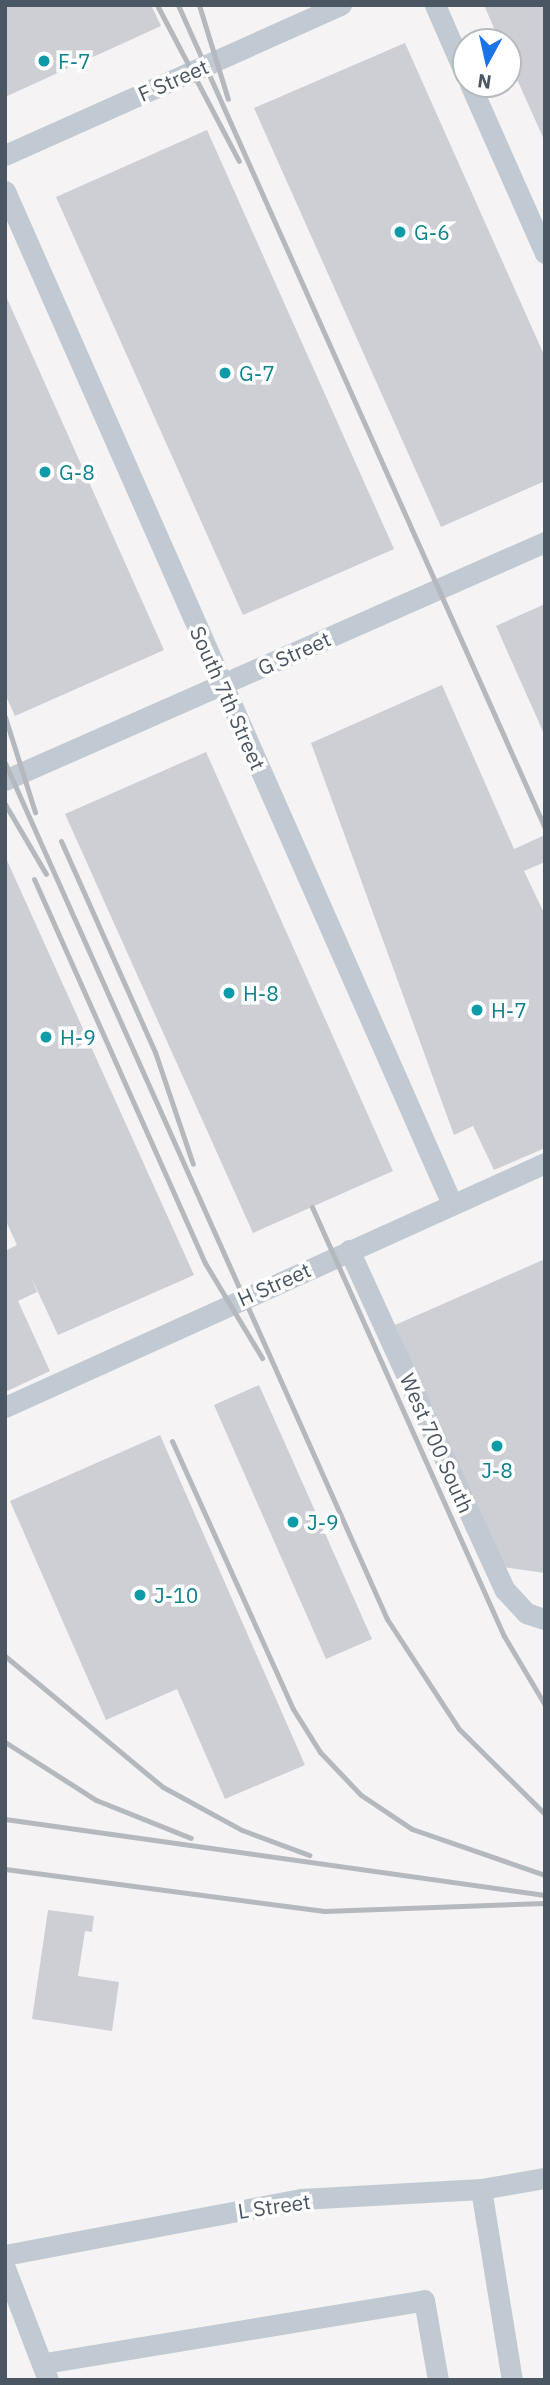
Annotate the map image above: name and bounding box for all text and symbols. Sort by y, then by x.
north arrow [452,28,522,98]
place label: F-7 [58,48,91,74]
marker: F-7 [36,53,52,69]
street label: F Street [134,53,212,107]
text: N [476,69,493,95]
place label: G-6 [414,219,450,245]
marker: G-6 [392,224,408,240]
place label: G-7 [239,360,275,386]
marker: G-7 [217,365,233,381]
place label: G-8 [59,459,95,485]
marker: G-8 [37,464,53,480]
street label: South 7th Street [185,622,271,774]
street label: G Street [254,626,334,680]
place label: H-8 [243,980,279,1006]
marker: H-8 [221,985,237,1001]
place label: H-7 [491,997,527,1023]
marker: H-7 [469,1002,485,1018]
place label: H-9 [60,1024,96,1050]
marker: H-9 [38,1029,54,1045]
street label: H Street [234,1257,314,1311]
street label: West 700 South [395,1369,479,1517]
marker: J-8 [489,1438,505,1454]
place label: J-8 [481,1457,513,1483]
place label: J-9 [307,1509,339,1535]
marker: J-9 [285,1514,301,1530]
place label: J-10 [154,1582,198,1608]
marker: J-10 [132,1587,148,1603]
street label: L Street [236,2188,312,2224]

